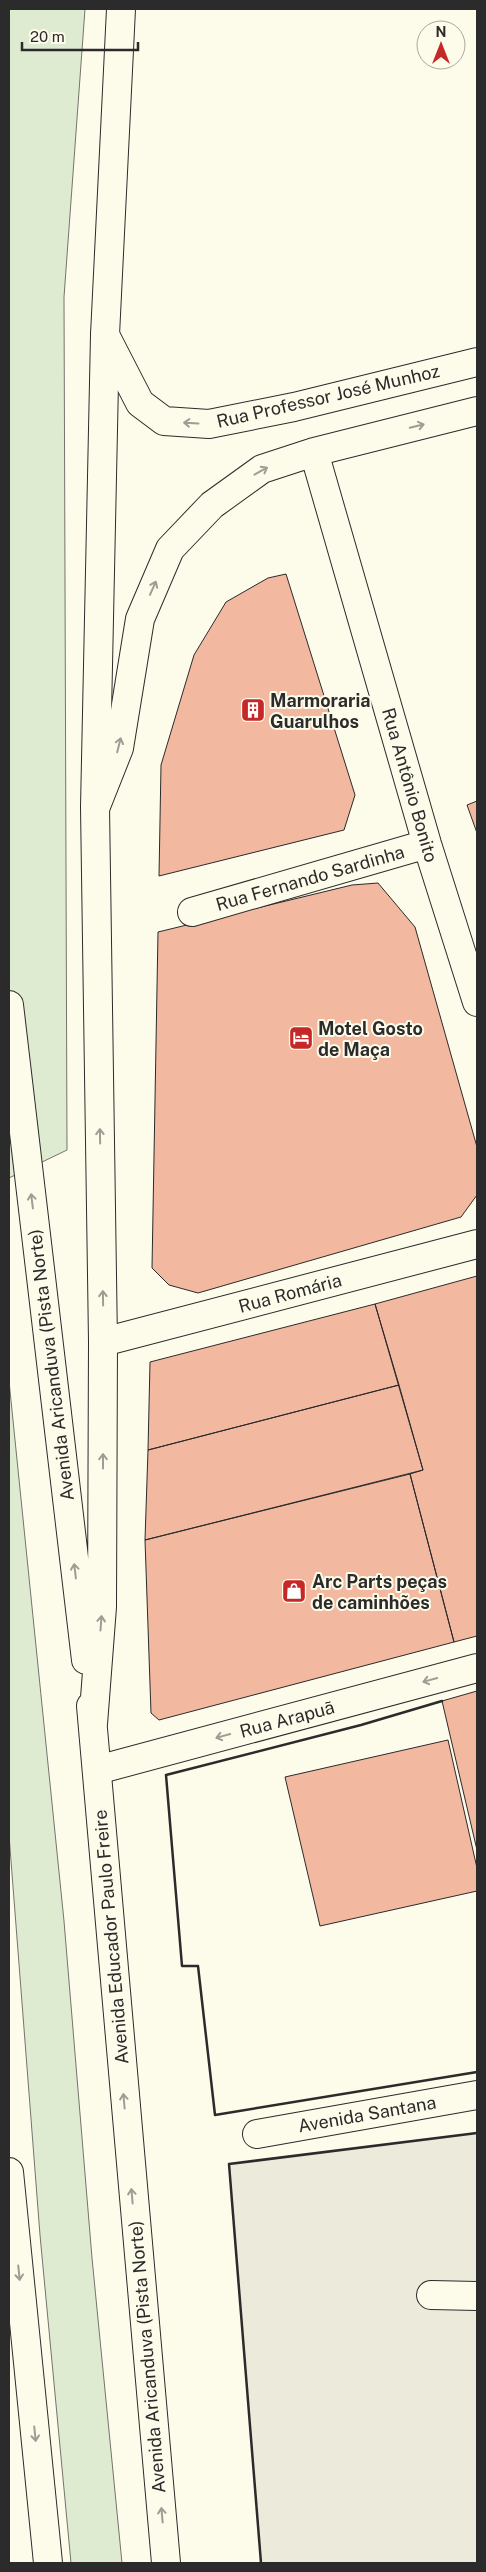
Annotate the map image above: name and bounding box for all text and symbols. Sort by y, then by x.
scale bar [22,20,139,52]
north arrow [416,20,466,70]
text: N [436,24,446,40]
text: 20 m [30,28,65,45]
street label: Rua Professor José Munhoz [214,360,442,432]
one-way arrow [183,418,199,427]
one-way arrow [408,421,424,430]
one-way arrow [254,466,269,476]
one-way arrow [149,581,159,596]
place label: Marmoraria Guarulhos [270,690,370,732]
building icon: Marmoraria Guarulhos [240,697,266,723]
street label: Rua Antônio Bonito [378,705,442,865]
one-way arrow [115,738,124,754]
street label: Rua Fernando Sardinha [213,841,407,915]
place label: Motel Gosto de Maça [318,1018,423,1060]
hotel icon: Motel Gosto de Maça [288,1025,314,1051]
one-way arrow [96,1128,105,1144]
one-way arrow [27,1194,37,1210]
street label: Avenida Aricanduva (Pista Norte) [24,1228,78,1502]
street label: Rua Romária [236,1269,344,1317]
one-way arrow [98,1290,108,1306]
one-way arrow [98,1453,108,1469]
one-way arrow [70,1564,80,1580]
place label: Arc Parts peças de caminhões [312,1571,447,1613]
shop icon: Arc Parts peças de caminhões [281,1578,307,1604]
one-way arrow [96,1615,106,1631]
one-way arrow [423,1676,439,1685]
street label: Rua Arapuã [237,1696,337,1742]
one-way arrow [215,1732,231,1741]
street label: Avenida Educador Paulo Freire [89,1809,133,2065]
street label: Avenida Santana [296,2092,438,2136]
one-way arrow [120,2094,129,2110]
one-way arrow [128,2188,137,2204]
street label: Avenida Aricanduva (Pista Norte) [125,2220,169,2494]
one-way arrow [14,2264,24,2280]
one-way arrow [30,2426,40,2442]
one-way arrow [157,2507,166,2523]

